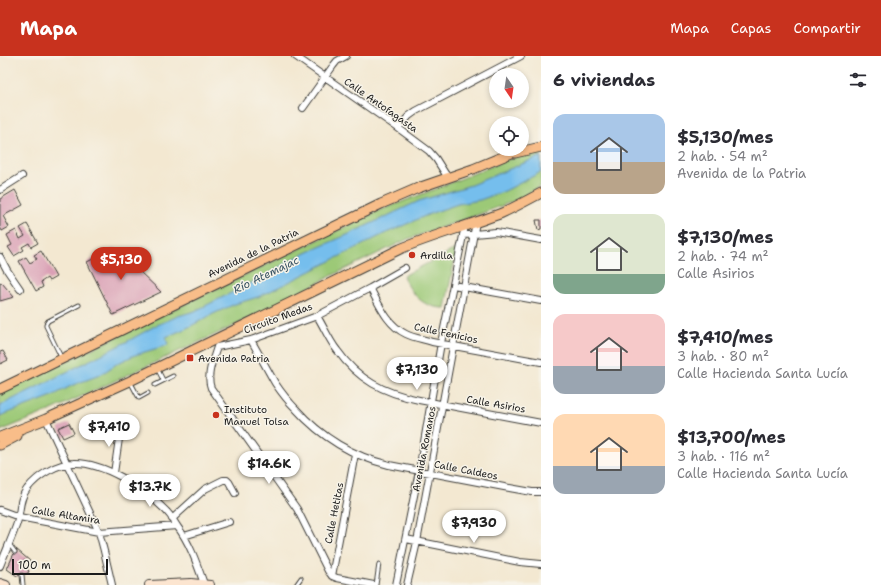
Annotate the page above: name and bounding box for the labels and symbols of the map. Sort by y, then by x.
north arrow [489,68,529,108]
street label: Calle Antofagasta [342,75,421,136]
street label: Avenida de la Patria [205,225,301,281]
pin: $5,130 [88,247,154,281]
place label: Ardilla [420,249,453,262]
marker: Ardilla [407,250,417,260]
water label: Río Atemajac [231,252,302,297]
street label: Circuito Medas [242,300,314,336]
street label: Calle Fenicios [413,320,479,346]
place label: Avenida Patria [198,352,270,365]
marker: Avenida Patria [185,353,195,363]
pin: $7,130 [384,357,450,391]
street label: Calle Asirios [465,392,527,416]
place label: Instituto Manuel Tolsa [224,403,289,428]
street label: Avenida Romanos [409,405,439,493]
marker: Instituto Manuel Tolsa [211,410,221,420]
pin: $7,410 [76,414,142,448]
pin: $14.6K [236,451,302,485]
street label: Calle Caldeos [433,457,499,483]
pin: $13.7K [117,474,183,508]
street label: Calle Hetitas [322,481,346,545]
street label: Calle Altamira [31,503,102,527]
pin: $7,930 [441,510,507,544]
scale bar [12,557,108,576]

